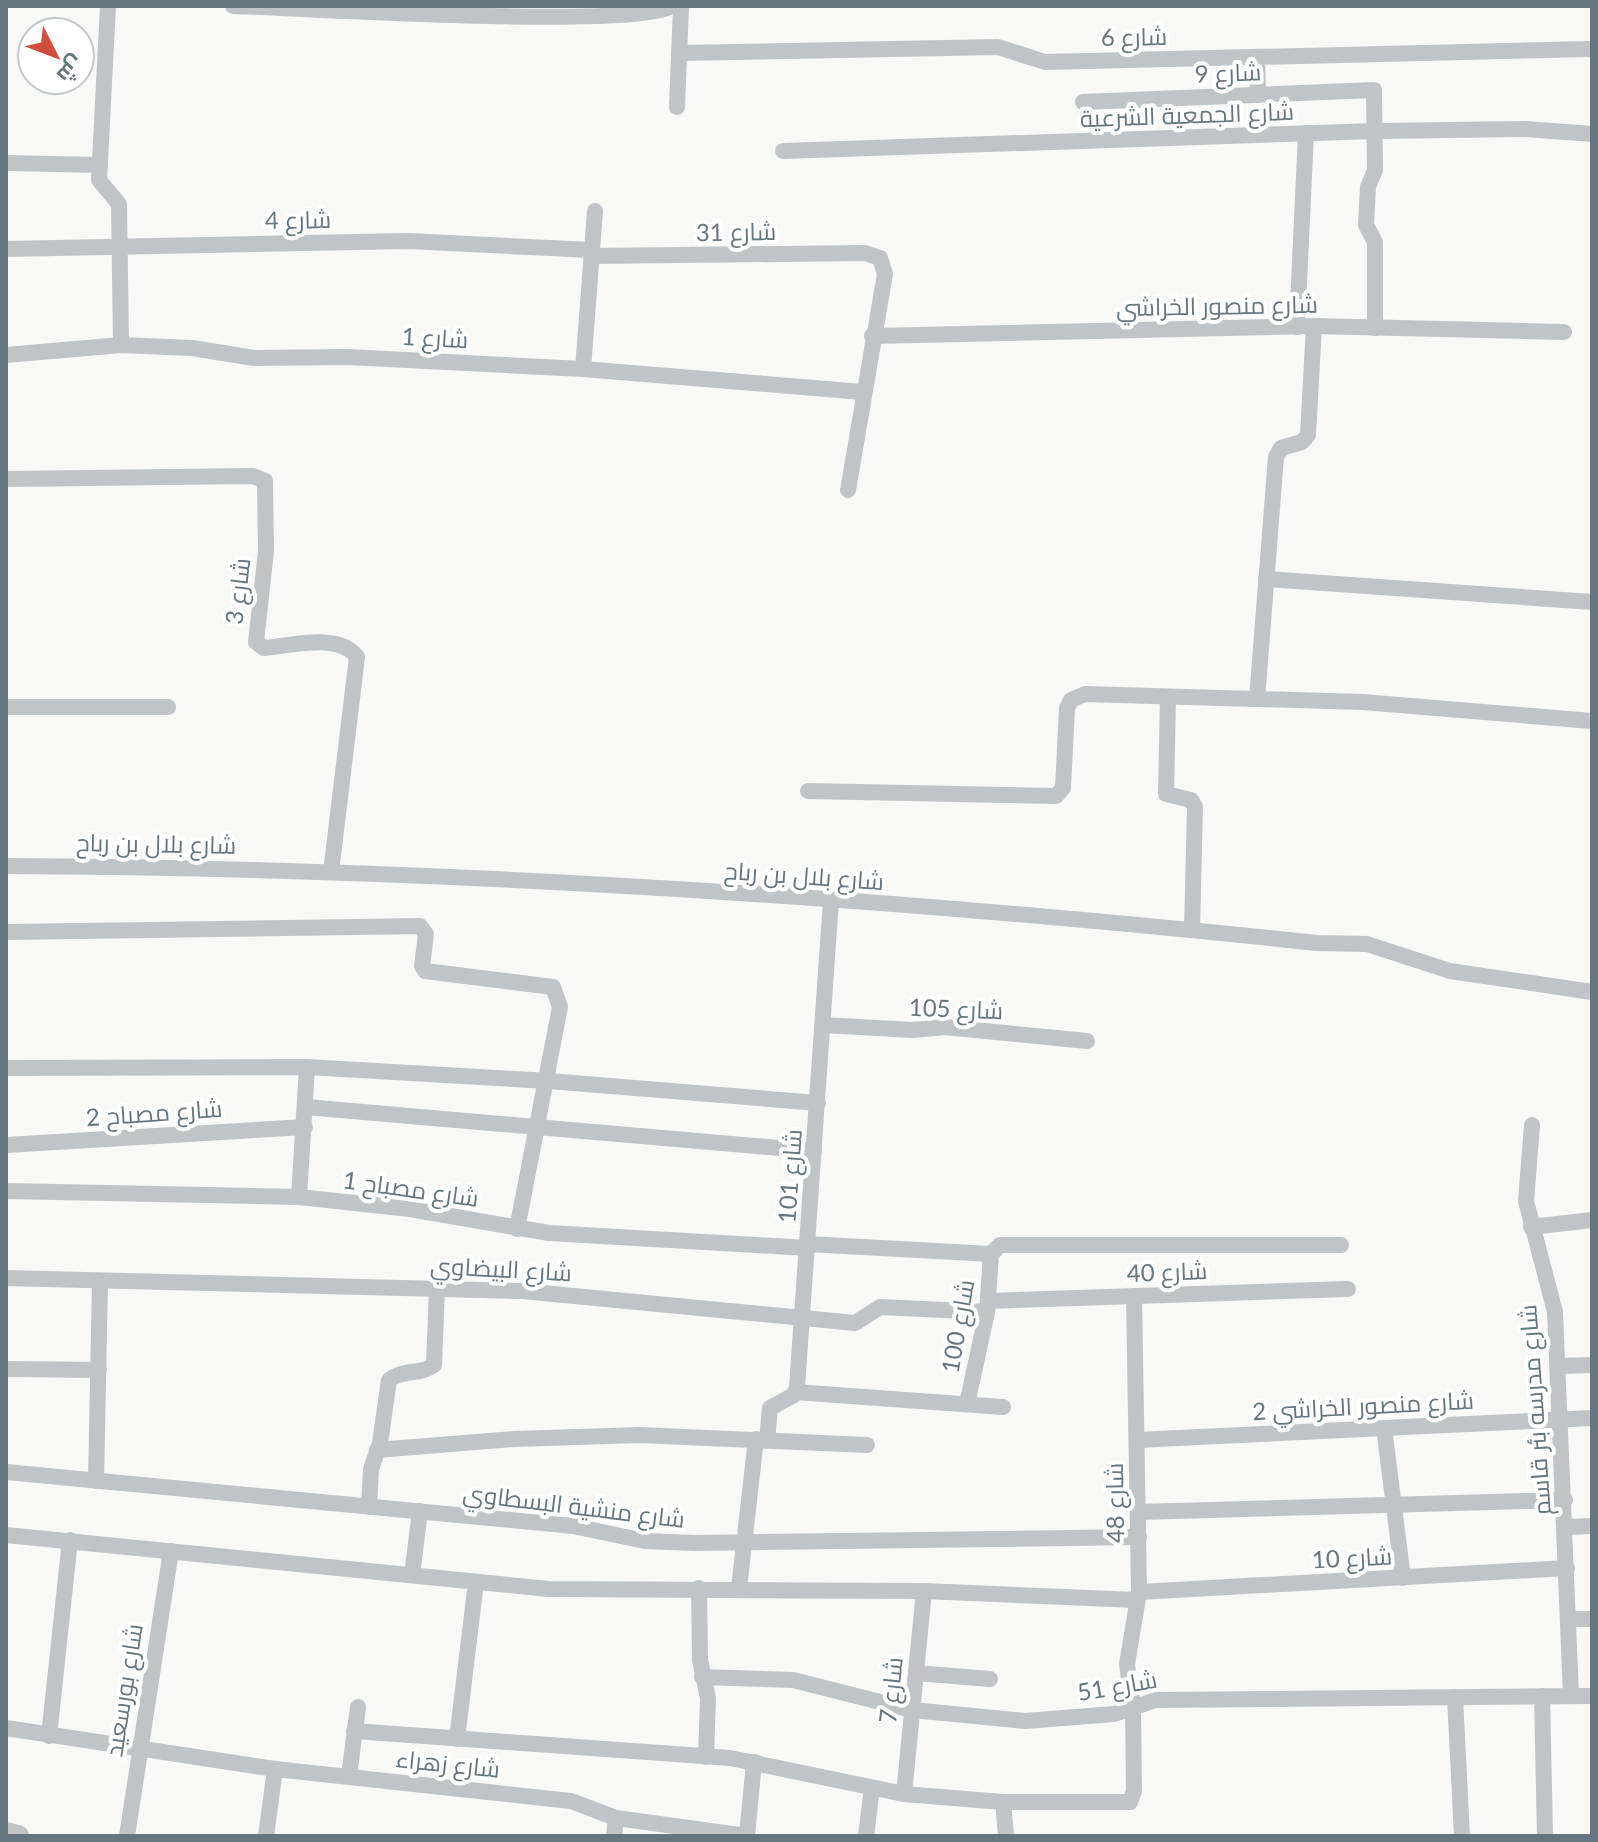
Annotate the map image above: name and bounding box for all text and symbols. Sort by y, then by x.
north arrow [16,16,96,96]
street label: شارع 6 [1100,21,1168,54]
text: ش [51,50,91,89]
street label: شارع 9 [1194,56,1262,91]
street label: شارع الجمعية الشرعية [1079,96,1295,135]
street label: شارع 4 [264,204,332,237]
street label: شارع 31 [696,216,777,249]
street label: شارع منصور الخراشي [1116,289,1318,326]
street label: شارع 1 [401,321,469,356]
street label: شارع 3 [219,556,258,626]
street label: شارع بلال بن رباح [76,827,236,862]
street label: شارع بلال بن رباح [723,855,885,898]
street label: شارع 105 [908,992,1004,1027]
street label: شارع مصباح 2 [85,1093,223,1134]
street label: شارع 101 [771,1128,810,1224]
street label: شارع مصباح 1 [341,1164,481,1215]
street label: شارع البيضاوي [429,1250,573,1291]
street label: شارع 40 [1126,1255,1208,1290]
street label: شارع 100 [935,1277,982,1376]
street label: شارع مدرسه بئر قاسم [1512,1303,1559,1516]
street label: شارع منصور الخراشي 2 [1251,1385,1475,1430]
street label: شارع 48 [1099,1462,1132,1543]
street label: شارع منشية البسطاوي [461,1477,687,1538]
street label: شارع 10 [1311,1540,1393,1577]
street label: شارع بورسعيد [98,1621,151,1759]
street label: شارع 7 [872,1655,911,1725]
street label: شارع 51 [1075,1664,1160,1709]
street label: شارع زهراء [394,1743,502,1786]

